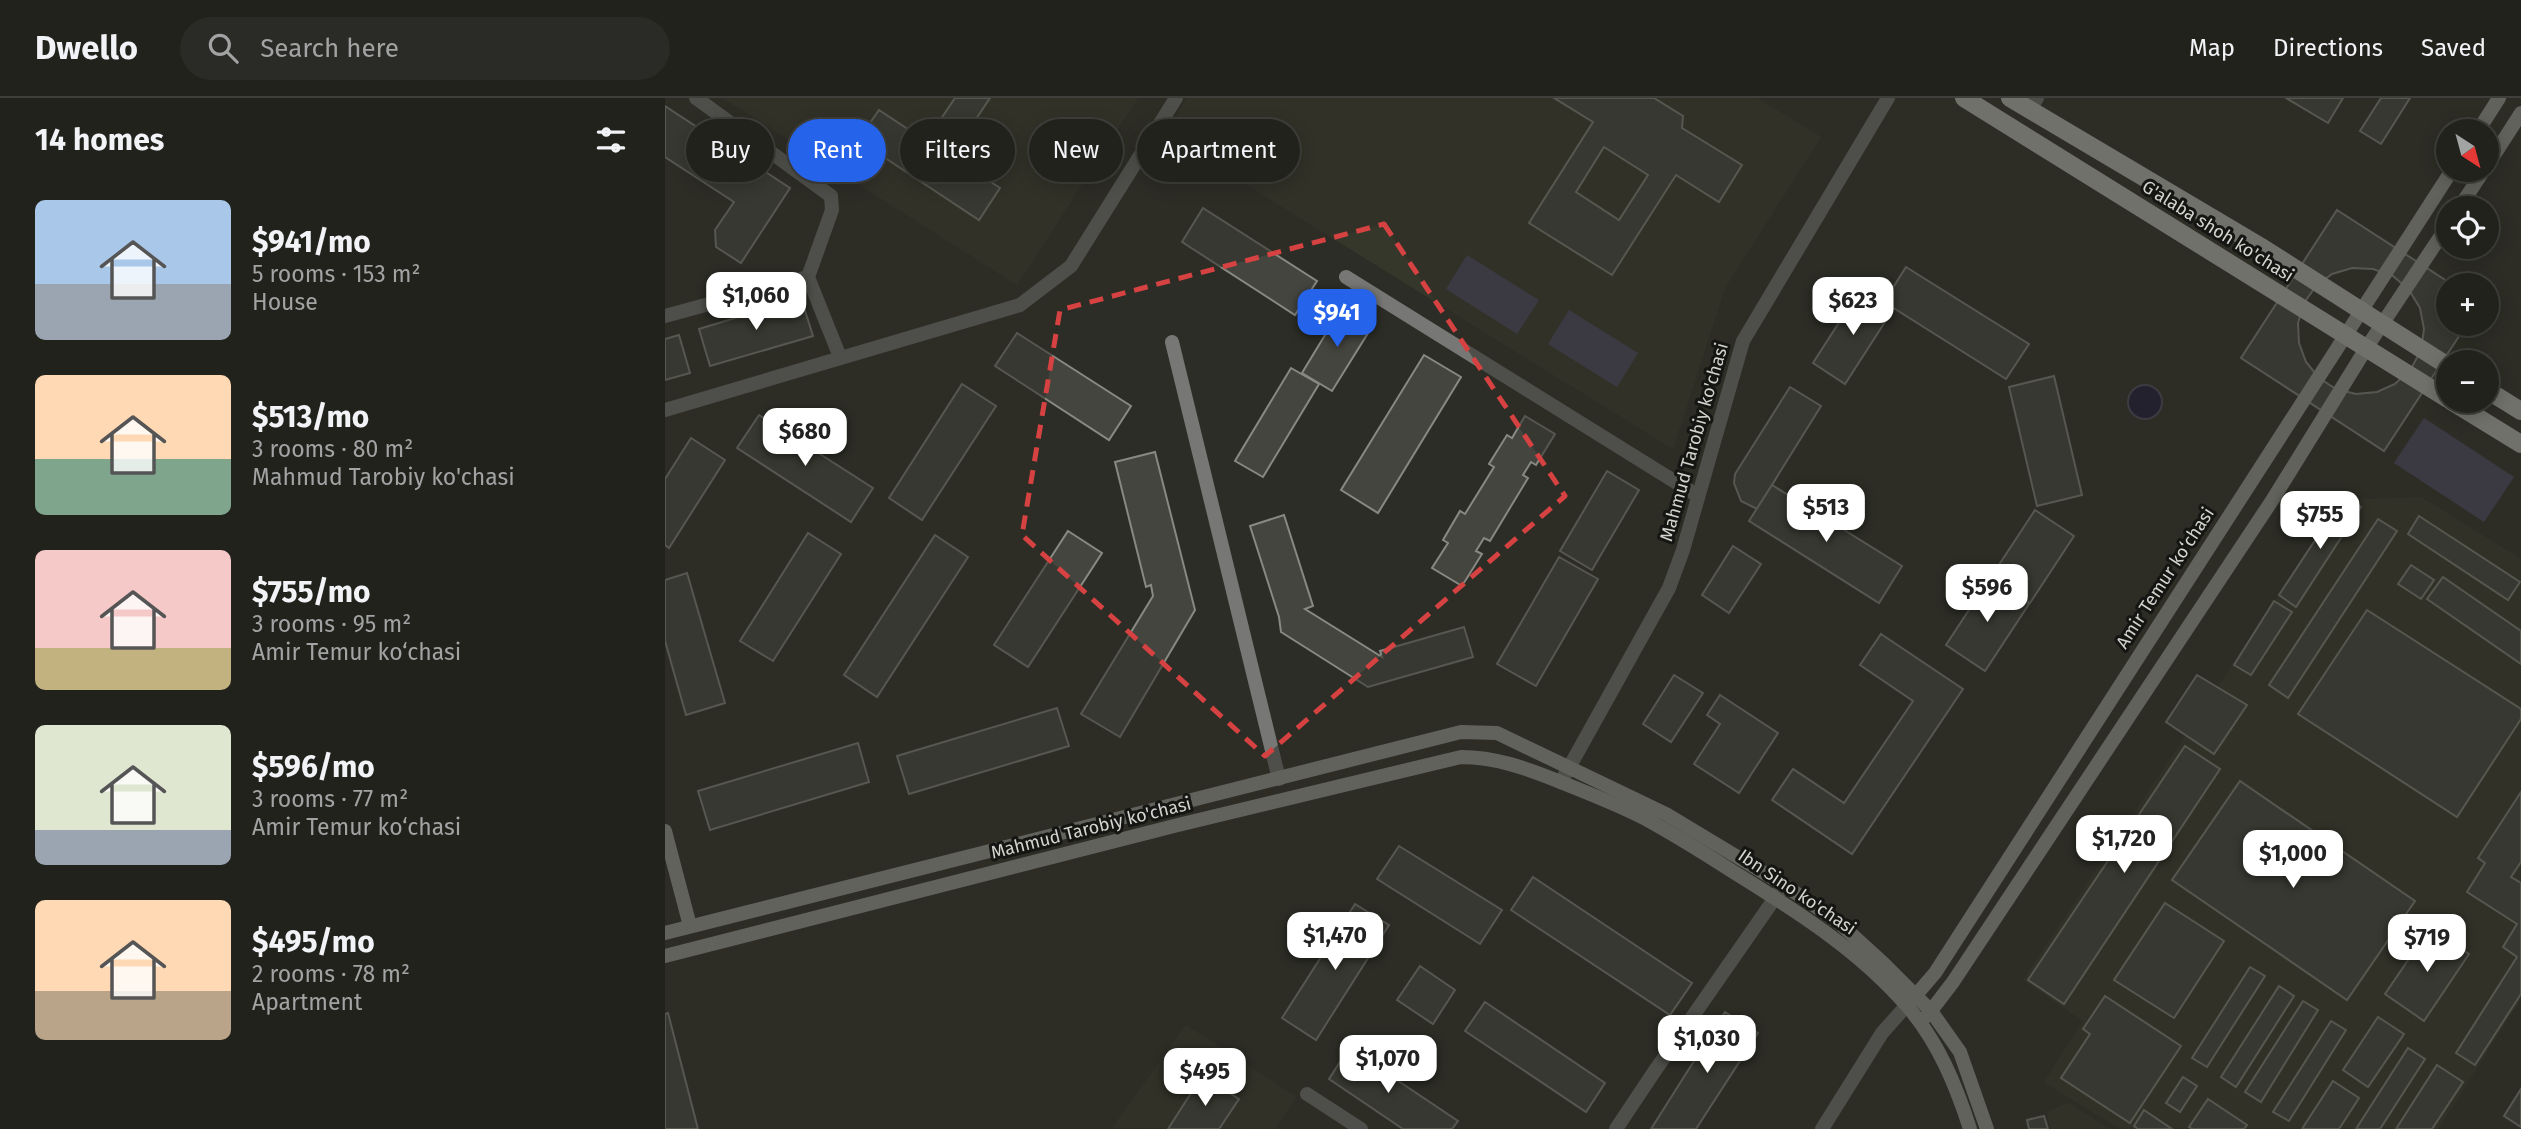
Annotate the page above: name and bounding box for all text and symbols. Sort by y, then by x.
search box [180,17,670,80]
text: Dwello [35,28,138,68]
icon: search [204,29,242,67]
text: Search here [260,33,399,64]
text: Map [2189,34,2235,62]
text: Directions [2273,34,2383,62]
text: Saved [2421,34,2486,62]
chip: Buy [686,119,774,182]
chip: Rent [788,119,886,182]
chip: Filters [900,119,1015,182]
chip: New [1029,119,1123,182]
chip: Apartment [1137,119,1300,182]
north arrow [2436,119,2499,182]
map controls [2436,119,2499,413]
icon: filters [592,121,630,159]
text: 14 homes [35,122,164,158]
street label: G'alaba shoh ko'chasi [2138,175,2298,287]
button: locate [2436,196,2499,259]
text: $941/mo [252,224,371,260]
icon: home [91,228,175,312]
text: 5 rooms · 153 m² [252,260,421,288]
pin: $1,060 [699,272,813,332]
button: + [2436,273,2499,336]
pin: $623 [1812,278,1894,337]
text: $1,060 [722,281,790,309]
text: $623 [1828,286,1878,314]
text: House [252,288,318,316]
pin: $941 [1296,289,1378,349]
text: $941 [1314,298,1360,326]
street label: Mahmud Tarobiy ko'chasi [1655,340,1733,544]
button: − [2436,350,2499,413]
text: $513/mo [252,399,369,435]
icon: home [91,403,175,487]
pin: $680 [764,408,846,468]
text: $680 [779,417,831,445]
text: 3 rooms · 80 m² [252,435,413,463]
text: Mahmud Tarobiy ko'chasi [252,463,515,491]
pin: $513 [1785,484,1867,544]
pin: $755 [2279,491,2361,551]
text: $513 [1803,493,1849,521]
text: $755 [2296,500,2344,528]
street label: Amir Temur ko‘chasi [2111,503,2219,653]
pin: $596 [1946,564,2028,624]
text: $596 [1962,573,2012,601]
text: $755/mo [252,574,371,610]
icon: home [91,578,175,662]
text: 3 rooms · 95 m² [252,610,411,638]
text: Amir Temur ko‘chasi [252,638,461,666]
text: $596/mo [252,749,375,785]
icon: home [91,753,175,837]
text: 3 rooms · 77 m² [252,785,408,813]
street label: Mahmud Tarobiy ko'chasi [989,792,1193,864]
text: Amir Temur ko‘chasi [252,813,461,841]
pin: $1,720 [2067,816,2181,875]
text: $1,720 [2092,824,2156,852]
pin: $1,000 [2236,830,2350,890]
text: $1,000 [2259,839,2327,867]
street label: Ibn Sino ko'chasi [1734,844,1860,940]
pin: $1,470 [1278,912,1392,972]
pin: $719 [2386,914,2468,974]
text: $1,470 [1303,921,1367,949]
text: $719 [2404,923,2450,951]
text: $495/mo [252,924,375,960]
icon: home [91,928,175,1012]
text: 2 rooms · 78 m² [252,960,410,988]
text: Apartment [252,988,362,1016]
pin: $1,030 [1650,1016,1764,1075]
text: $1,030 [1674,1024,1740,1052]
pin: $1,070 [1331,1035,1445,1095]
text: $1,070 [1356,1044,1420,1072]
pin: $495 [1164,1048,1246,1108]
text: $495 [1180,1057,1230,1085]

